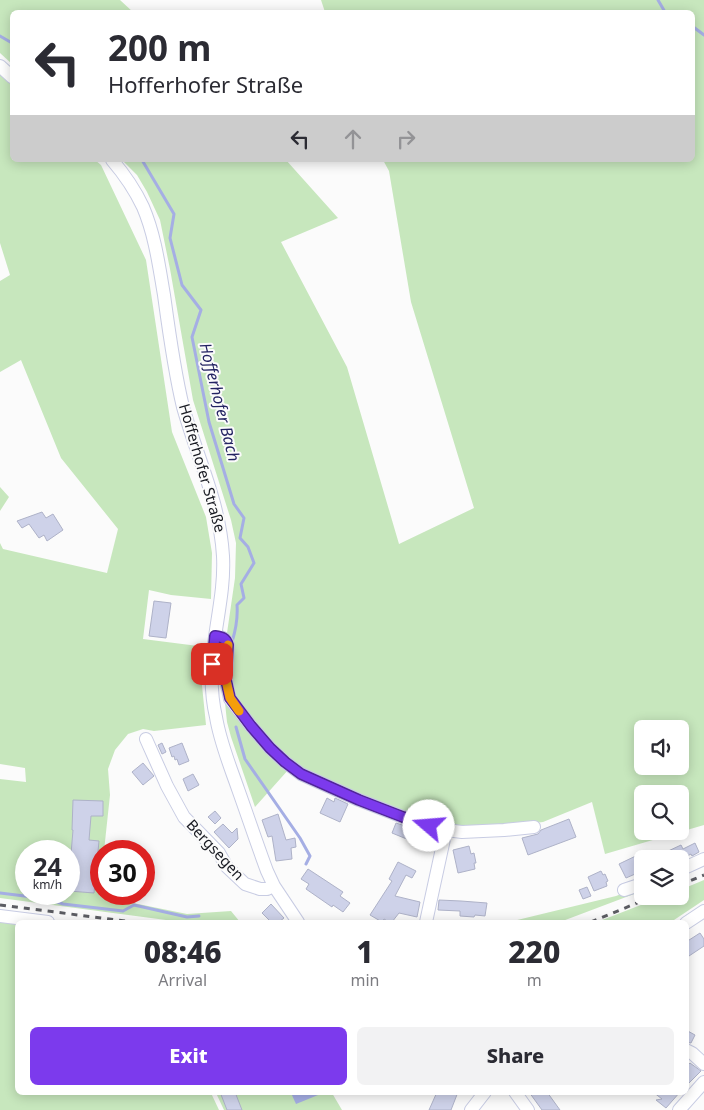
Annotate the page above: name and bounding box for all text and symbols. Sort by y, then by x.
text: 200 m [108,24,211,71]
icon: left [25,30,90,95]
text: Hofferhofer Straße [108,69,303,99]
icon: left [286,125,314,153]
icon: ahead [339,125,367,153]
icon: right [392,125,420,153]
water label: Hofferhofer Bach [195,340,245,464]
street label: Hofferhofer Straße [175,401,231,534]
pin [191,643,233,685]
icon: arrive [198,650,226,678]
map controls [634,720,689,905]
button: sound [634,720,689,775]
button: search [634,785,689,840]
position arrow [402,799,454,851]
street label: Bergsegen [182,815,249,884]
speed limit sign: 30 [90,840,155,905]
text: 24 [33,849,62,883]
button: layers [634,850,689,905]
text: km/h [33,876,62,893]
text: 08:46 [144,931,222,972]
text: 1 [356,931,374,972]
text: 220 [508,931,560,972]
text: Arrival [158,969,207,991]
text: min [350,969,379,991]
text: m [527,969,542,991]
button: Exit [30,1027,347,1085]
button: Share [357,1027,674,1085]

